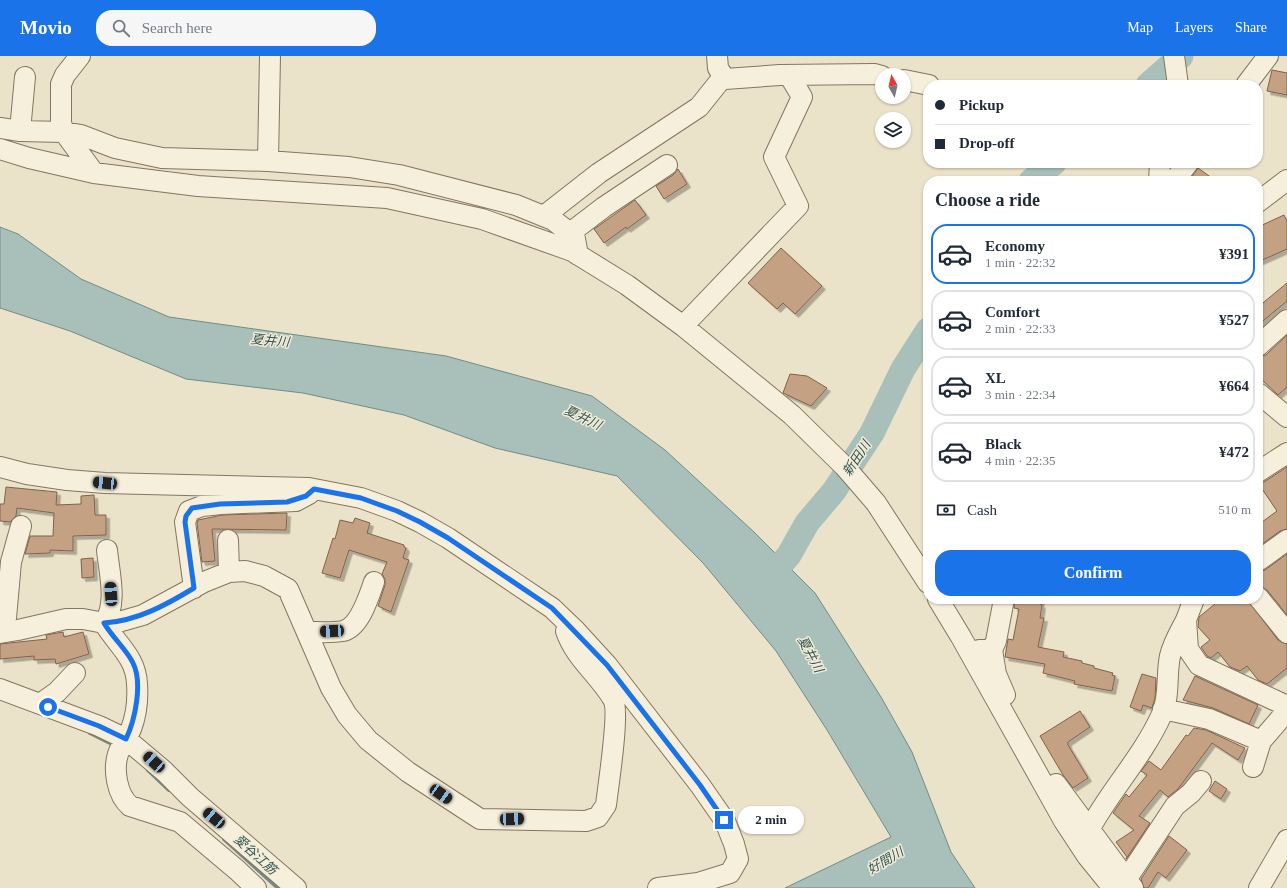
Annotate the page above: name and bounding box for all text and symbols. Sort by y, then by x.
search box [96,10,376,46]
text: Movio [20,17,72,38]
icon: search [110,17,132,39]
text: Search here [142,20,212,36]
text: Map [1127,20,1153,35]
text: Layers [1175,20,1213,35]
text: Share [1235,20,1267,35]
north arrow [875,68,911,104]
map controls [875,68,911,148]
text: Pickup [959,97,1004,113]
button: layers [875,112,911,148]
text: Drop-off [959,135,1015,151]
text: Choose a ride [935,190,1040,210]
icon: car [937,236,973,272]
text: Economy [985,238,1045,254]
text: ¥391 [1219,246,1249,262]
text: 1 min · 22:32 [985,255,1055,270]
icon: car [937,302,973,338]
text: Comfort [985,304,1040,320]
text: ¥527 [1219,312,1249,328]
text: 2 min · 22:33 [985,321,1055,336]
water label: 夏井川 [250,331,292,350]
icon: car [937,368,973,404]
text: XL [985,370,1006,386]
text: ¥664 [1219,378,1249,394]
text: 3 min · 22:34 [985,387,1055,402]
water label: 夏井川 [562,402,605,434]
icon: car [937,434,973,470]
water label: 新田川 [840,436,874,479]
text: Black [985,436,1022,452]
text: ¥472 [1219,444,1249,460]
text: 4 min · 22:35 [985,453,1055,468]
car [93,476,117,490]
icon: cash [935,499,957,521]
text: Cash [967,502,997,518]
text: 510 m [1218,502,1251,517]
button: Confirm [935,550,1251,596]
car [104,582,118,606]
car [320,624,344,638]
water label: 夏井川 [795,633,827,677]
route start [39,698,57,716]
car [141,750,167,774]
car [428,782,454,806]
car [201,806,227,830]
callout: 2 min [738,806,804,834]
route end [715,811,733,829]
text: 2 min [755,812,787,827]
car [500,813,524,825]
water label: 愛谷江筋 [231,831,281,879]
water label: 好間川 [865,843,908,877]

